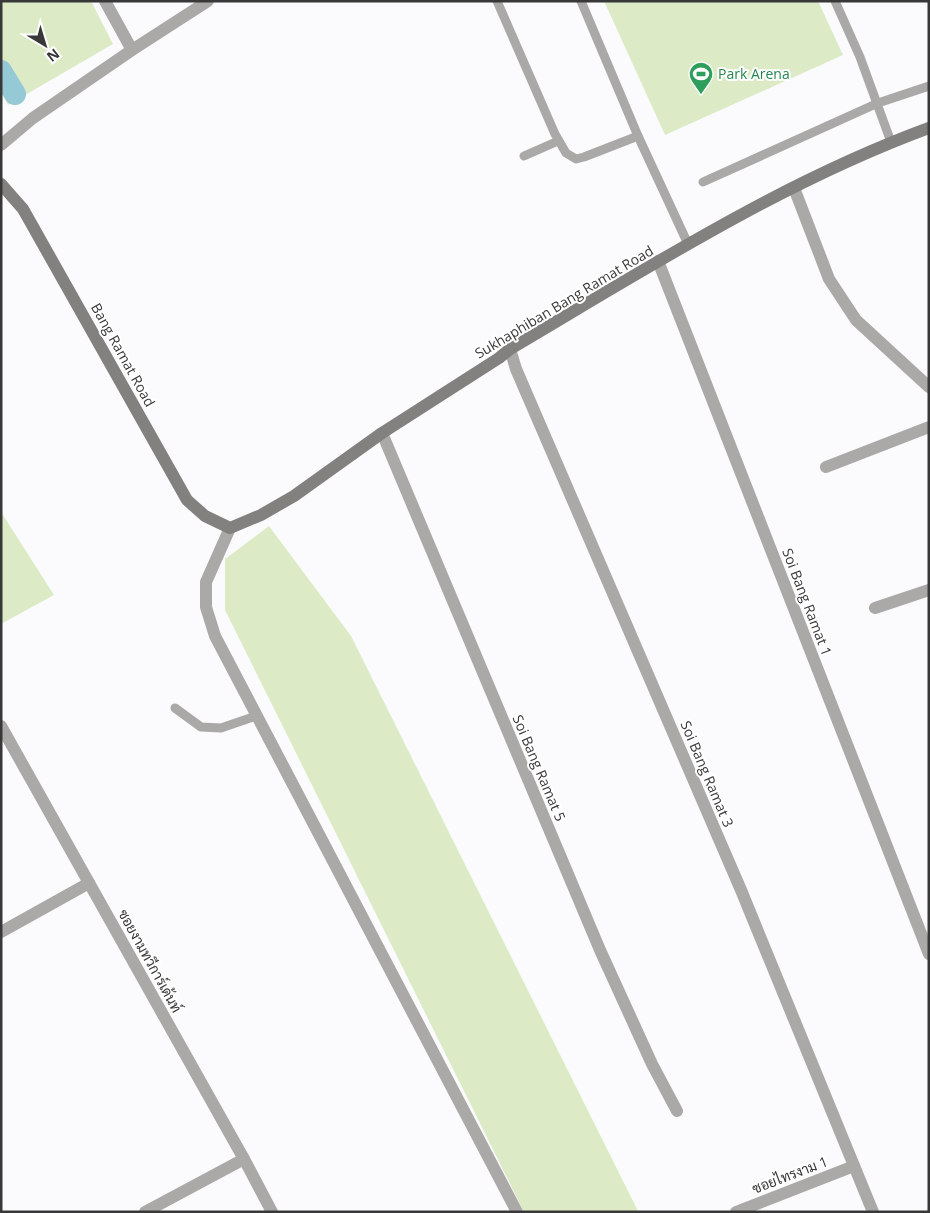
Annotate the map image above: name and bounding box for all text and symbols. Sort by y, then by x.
north arrow [20,20,70,70]
text: N [43,45,64,67]
sports icon: Park Arena [688,61,714,95]
place label: Park Arena [718,64,790,83]
street label: Sukhaphiban Bang Ramat Road [471,241,657,363]
street label: Bang Ramat Road [87,299,160,410]
street label: Soi Bang Ramat 1 [778,545,837,658]
street label: Soi Bang Ramat 5 [508,712,570,824]
street label: Soi Bang Ramat 3 [676,718,738,830]
street label: ซอยงามทวีการ์เด้นท์ [114,906,187,1016]
street label: ซอยไทรงาม 1 [749,1151,830,1198]

